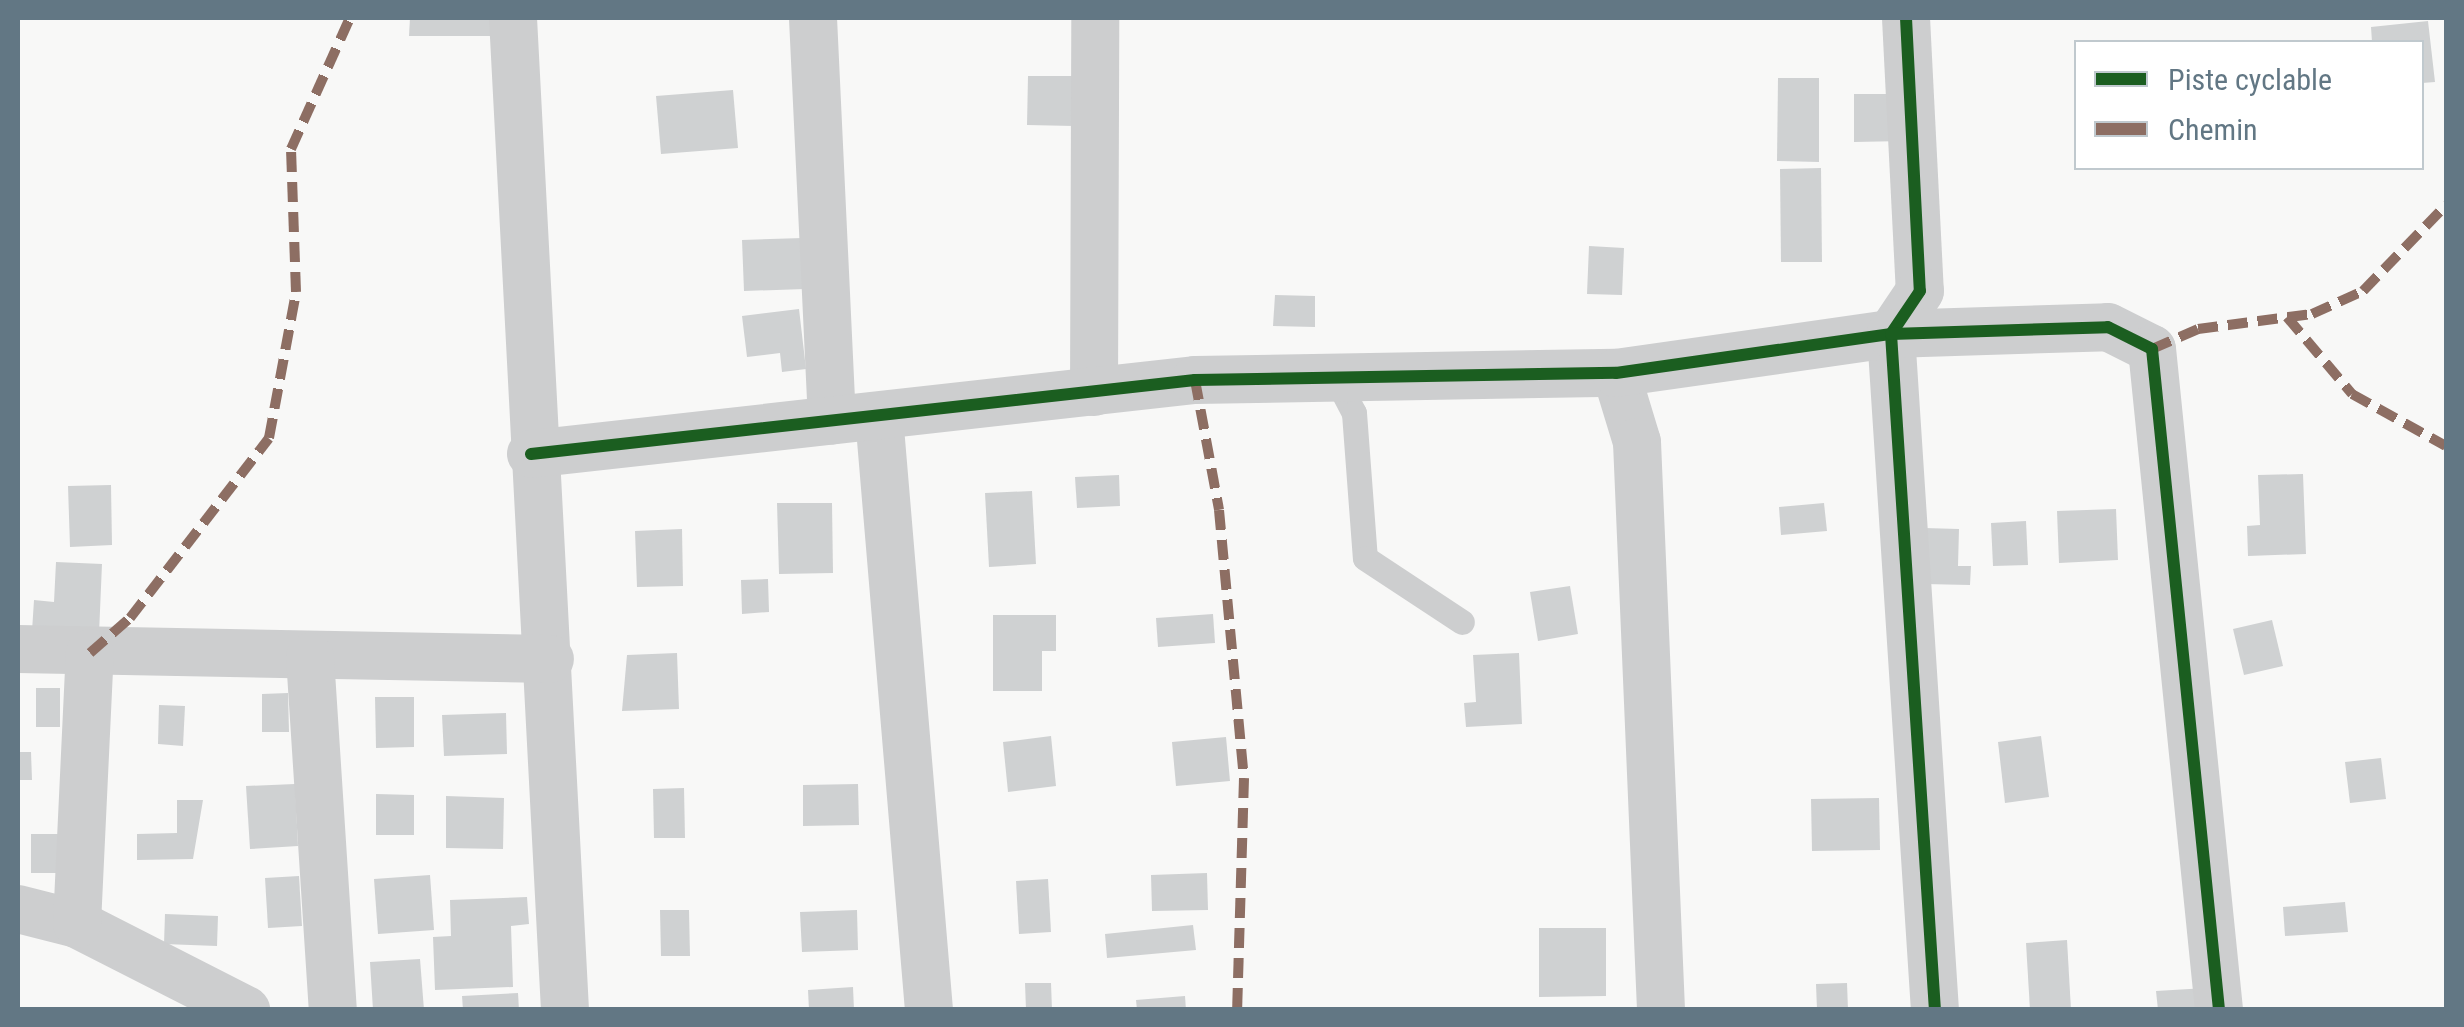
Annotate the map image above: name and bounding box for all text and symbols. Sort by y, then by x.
legend [2074,40,2424,170]
text: Piste cyclable [2168,62,2332,97]
text: Chemin [2168,112,2258,147]

